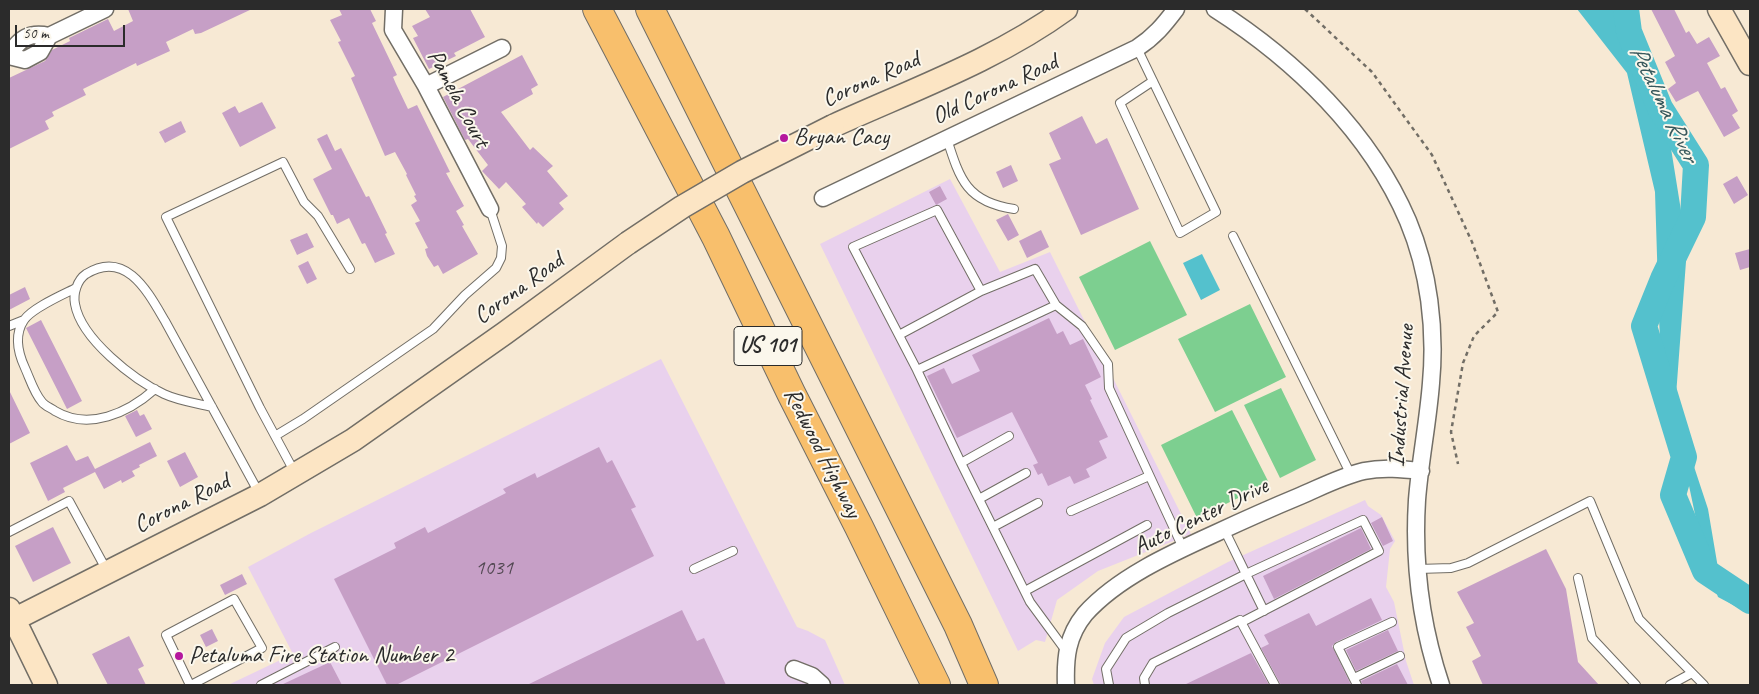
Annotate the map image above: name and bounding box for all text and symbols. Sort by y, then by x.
scale bar [18,15,128,47]
text: 50 m [23,24,49,43]
water label: Petaluma River [1622,41,1704,167]
street label: Pamela Court [420,45,496,153]
street label: Corona Road [818,46,924,114]
street label: Old Corona Road [928,48,1062,132]
place label: Bryan Cacy [794,124,889,152]
marker: Bryan Cacy [778,132,790,144]
street label: Corona Road [469,247,569,331]
street label: Industrial Avenue [1383,324,1421,468]
road number: US 101 [734,326,802,366]
street label: Redwood Highway [777,383,867,523]
street label: Corona Road [129,468,235,540]
street label: Auto Center Drive [1129,472,1273,562]
house number: 1031 [475,555,513,581]
place label: Petaluma Fire Station Number 2 [189,642,454,670]
marker: Petaluma Fire Station Number 2 [173,650,185,662]

